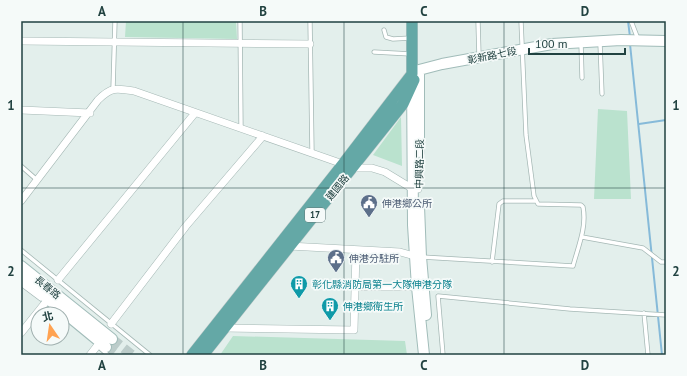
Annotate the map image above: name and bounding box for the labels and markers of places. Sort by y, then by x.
public building icon: 伸港鄉公所 [359,193,379,218]
place label: 伸港鄉公所 [381,197,432,210]
public building icon: 伸港分駐所 [326,248,346,273]
place label: 伸港分駐所 [348,252,399,265]
building icon: 彰化縣消防局第一大隊伸港分隊 [289,274,309,299]
place label: 彰化縣消防局第一大隊伸港分隊 [312,278,452,291]
building icon: 伸港鄉衛生所 [320,296,340,321]
place label: 伸港鄉衛生所 [342,300,403,313]

